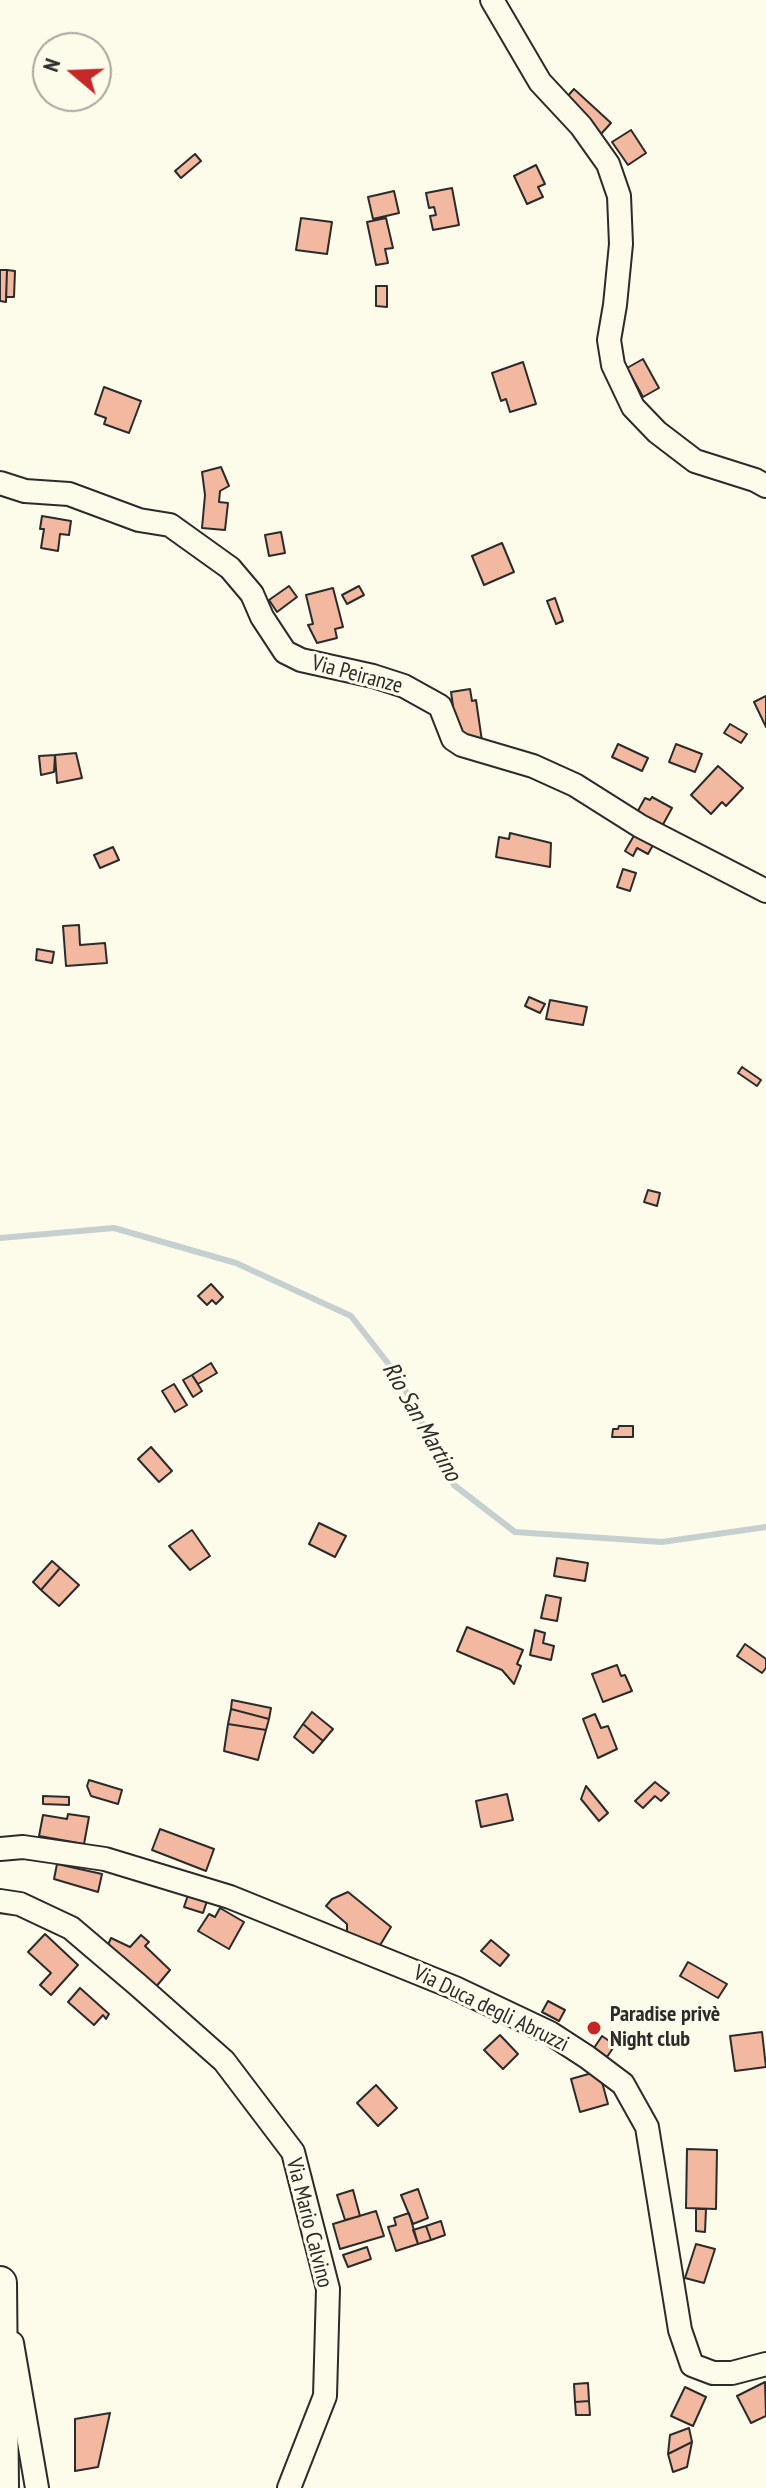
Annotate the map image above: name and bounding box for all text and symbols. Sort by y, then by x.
north arrow [32,32,112,112]
text: N [36,55,66,75]
street label: Via Peiranze [309,650,405,700]
water label: Rio San Martino [375,1357,467,1487]
street label: Via Duca degli Abruzzi [409,1960,573,2058]
place label: Paradise privè Night club [610,2002,720,2054]
marker: Paradise privè Night club [585,2019,603,2037]
street label: Via Mario Calvino [280,2156,338,2290]

